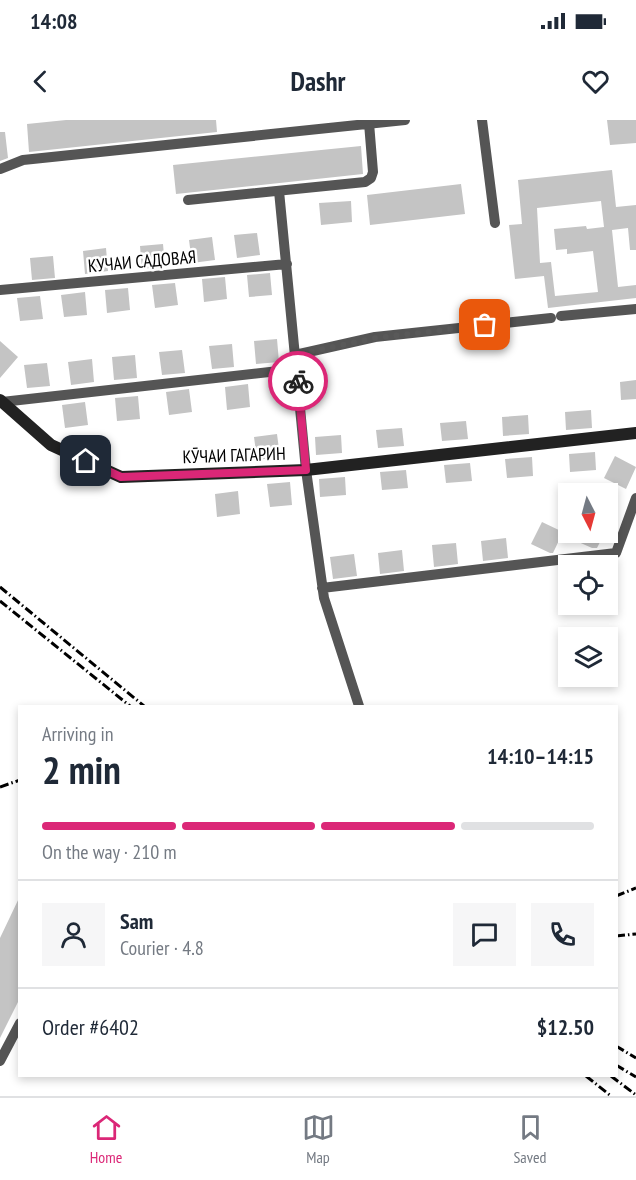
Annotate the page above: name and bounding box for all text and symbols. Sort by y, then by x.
text: 14:08 [30,7,78,35]
text: Dashr [290,64,346,98]
icon: back [24,65,57,98]
icon: heart [579,65,612,98]
street label: КУЧАИ САДОВАЯ [87,245,197,277]
pin [459,299,510,350]
icon: bag [468,308,501,341]
courier [268,351,328,411]
icon: bike [282,365,315,398]
pin [60,435,111,486]
street label: КӮЧАИ ГАГАРИН [182,442,286,468]
icon: home [69,444,102,477]
north arrow [558,483,618,543]
map controls [558,483,618,687]
button: locate [558,555,618,615]
button: layers [558,627,618,687]
text: Arriving in [42,721,114,747]
text: 14:10–14:15 [487,742,594,770]
text: 2 min [42,744,121,795]
text: On the way · 210 m [42,839,177,865]
button: person [42,903,105,966]
button: chat [453,903,516,966]
button: phone [531,903,594,966]
text: Sam [120,907,153,935]
text: Courier · 4.8 [120,935,204,961]
text: Order #6402 [42,1013,139,1041]
text: $12.50 [537,1013,594,1041]
tab: Home [90,1111,123,1167]
tab: Map [302,1111,335,1167]
tab: Saved [514,1111,547,1167]

